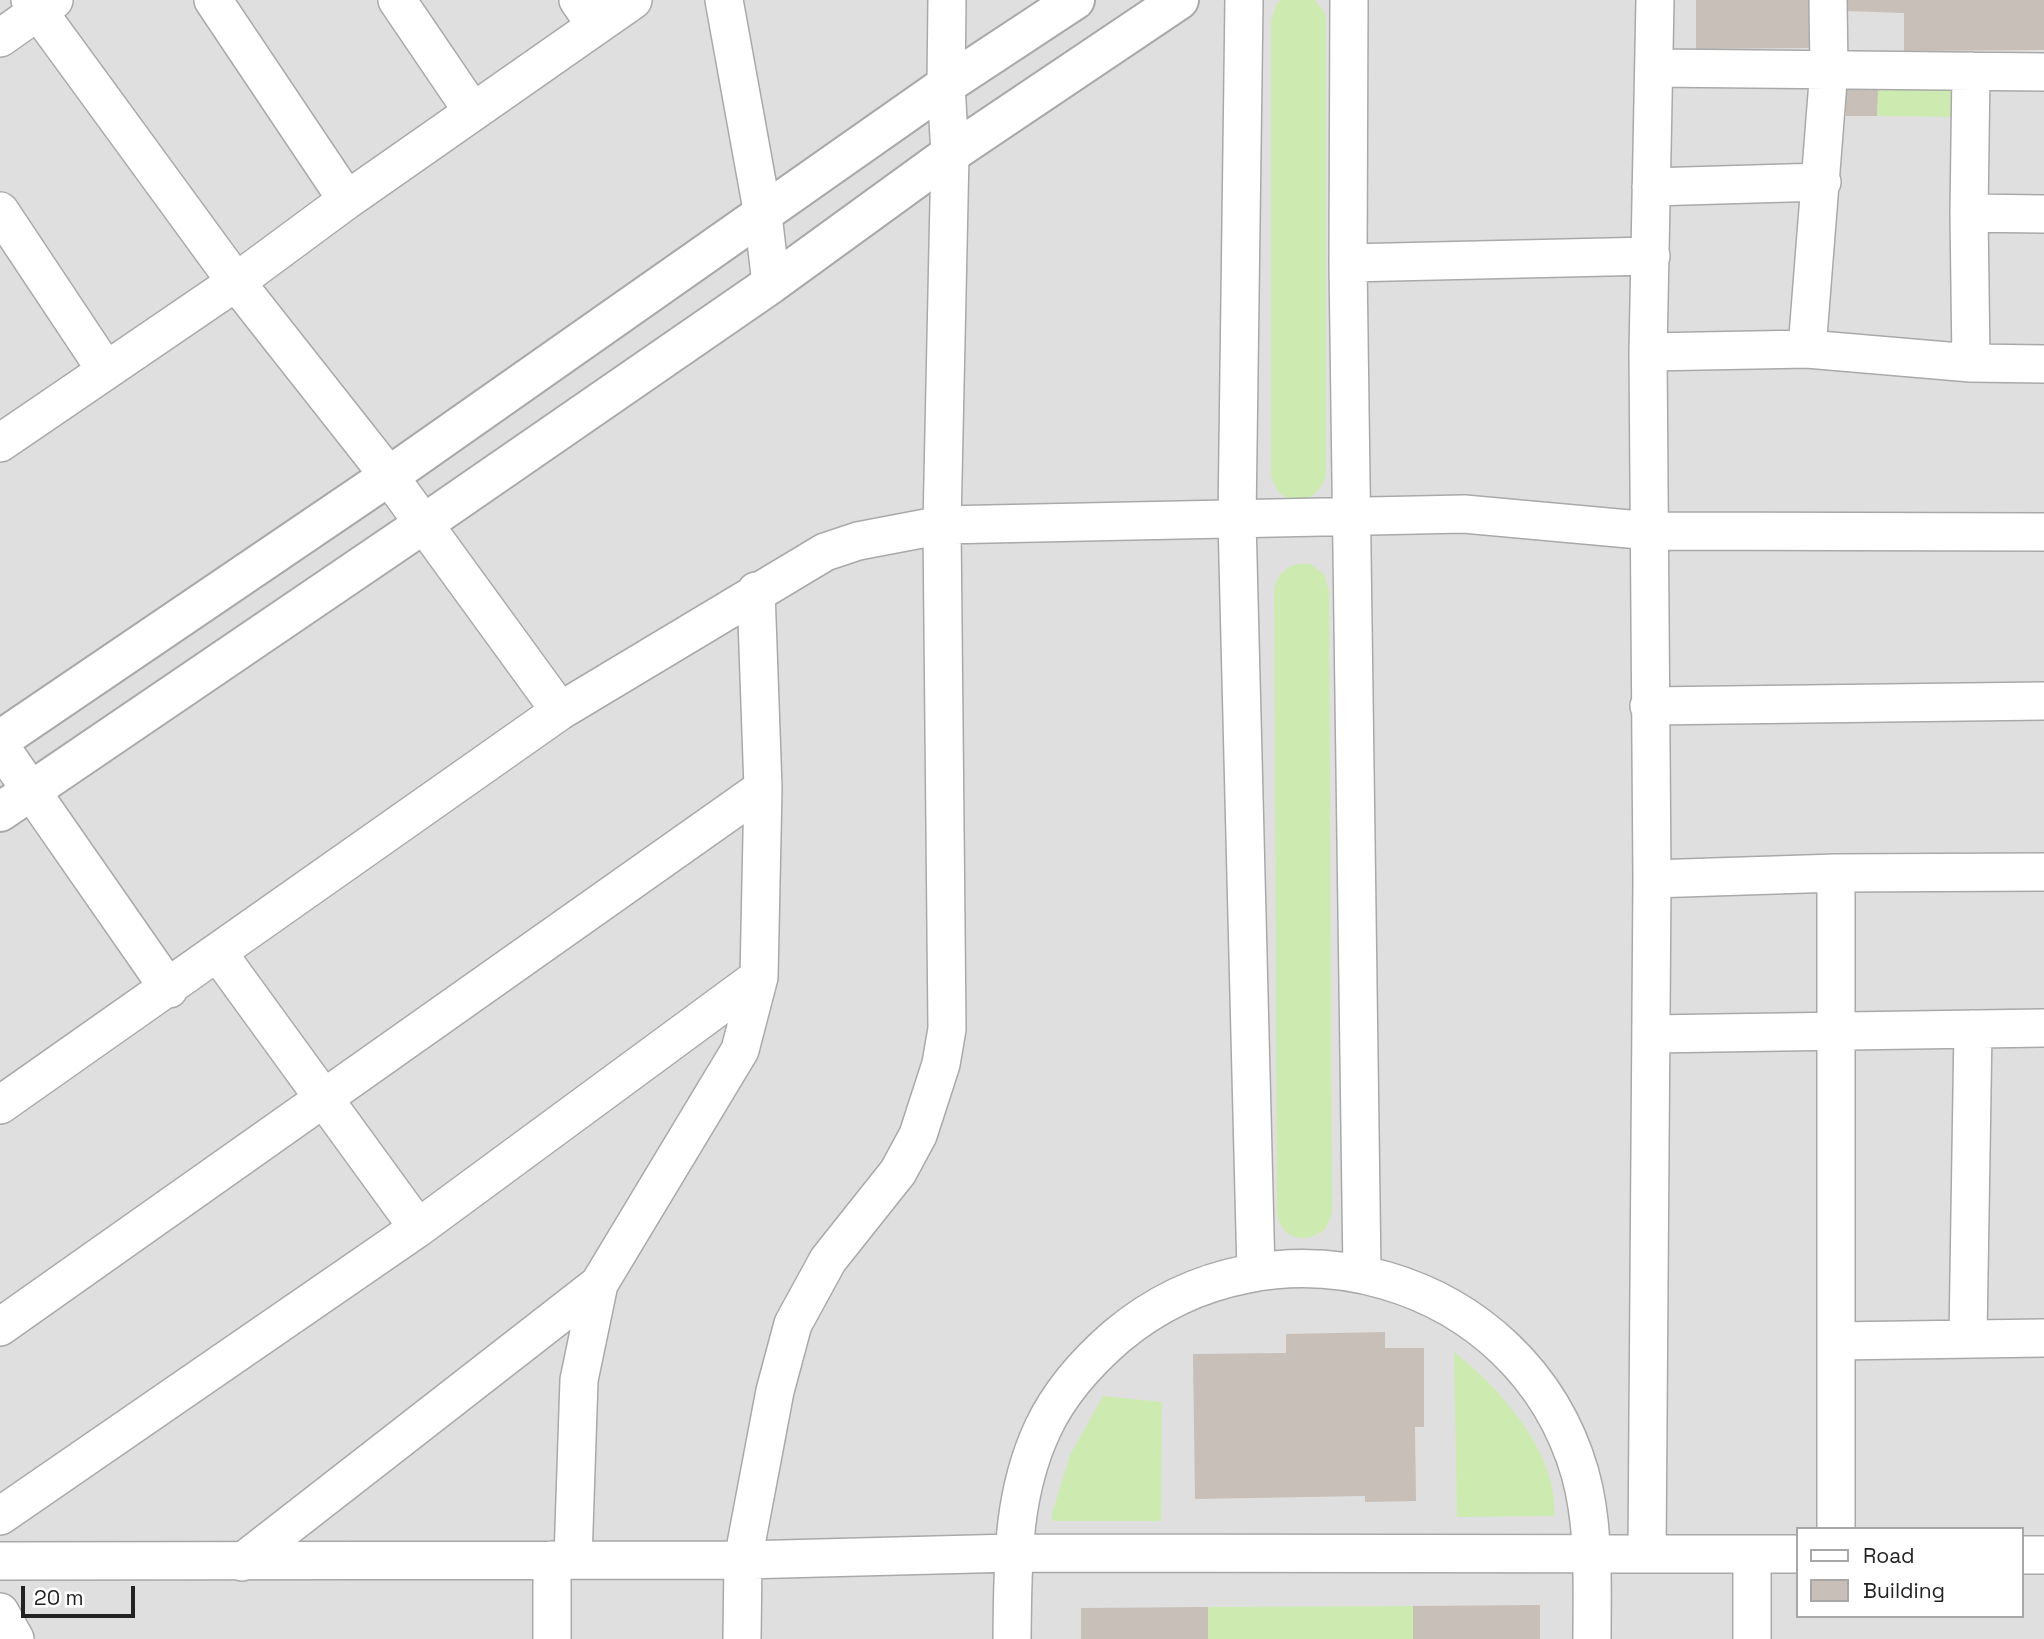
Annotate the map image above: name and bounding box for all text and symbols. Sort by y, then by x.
legend [1796,1527,2023,1618]
text: Road [1863,1542,1915,1569]
scale bar [24,1572,138,1616]
text: Building [1863,1577,1945,1604]
text: 20 m [34,1584,84,1611]

